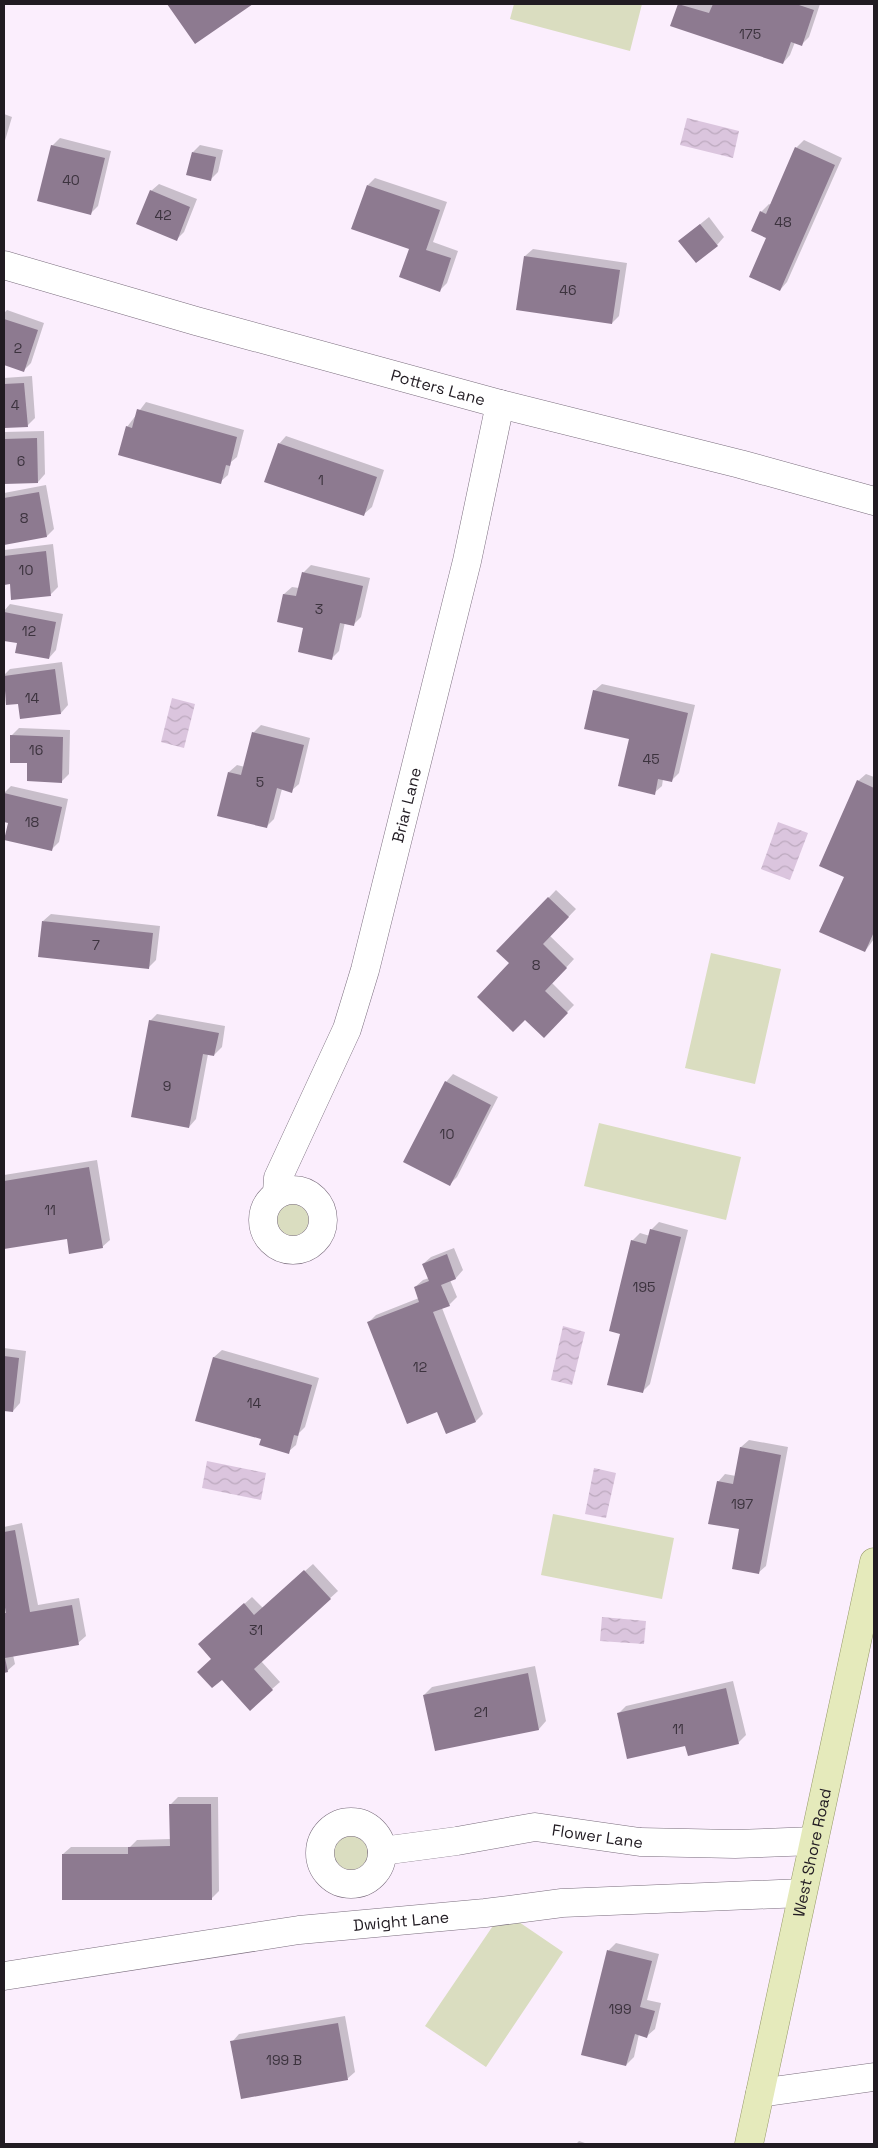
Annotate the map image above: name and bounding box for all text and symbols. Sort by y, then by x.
house number: 175 [739,25,761,43]
house number: 40 [62,171,80,189]
house number: 42 [154,206,172,224]
house number: 48 [774,213,792,231]
house number: 46 [559,281,577,299]
house number: 2 [14,339,22,357]
street label: Potters Lane [389,364,488,410]
house number: 4 [11,396,20,414]
house number: 6 [17,452,25,470]
house number: 1 [318,471,324,489]
house number: 8 [20,509,29,527]
house number: 10 [19,561,33,579]
house number: 3 [315,600,323,618]
house number: 12 [22,622,36,640]
house number: 14 [25,689,40,707]
house number: 16 [29,741,43,759]
house number: 45 [642,750,660,768]
street label: Briar Lane [387,765,426,845]
house number: 5 [256,773,264,791]
house number: 18 [25,813,40,831]
house number: 7 [92,936,100,954]
house number: 8 [532,956,541,974]
house number: 9 [163,1077,171,1095]
house number: 10 [440,1125,454,1143]
house number: 11 [44,1201,56,1219]
house number: 195 [633,1278,655,1296]
house number: 12 [413,1358,427,1376]
house number: 14 [247,1394,262,1412]
house number: 197 [731,1495,753,1513]
house number: 31 [249,1621,263,1639]
house number: 21 [474,1703,488,1721]
house number: 11 [672,1720,684,1738]
street label: West Shore Road [788,1786,836,1919]
street label: Flower Lane [550,1819,644,1853]
street label: Dwight Lane [352,1906,450,1936]
house number: 199 [609,2000,632,2018]
house number: 199 B [266,2051,302,2069]

